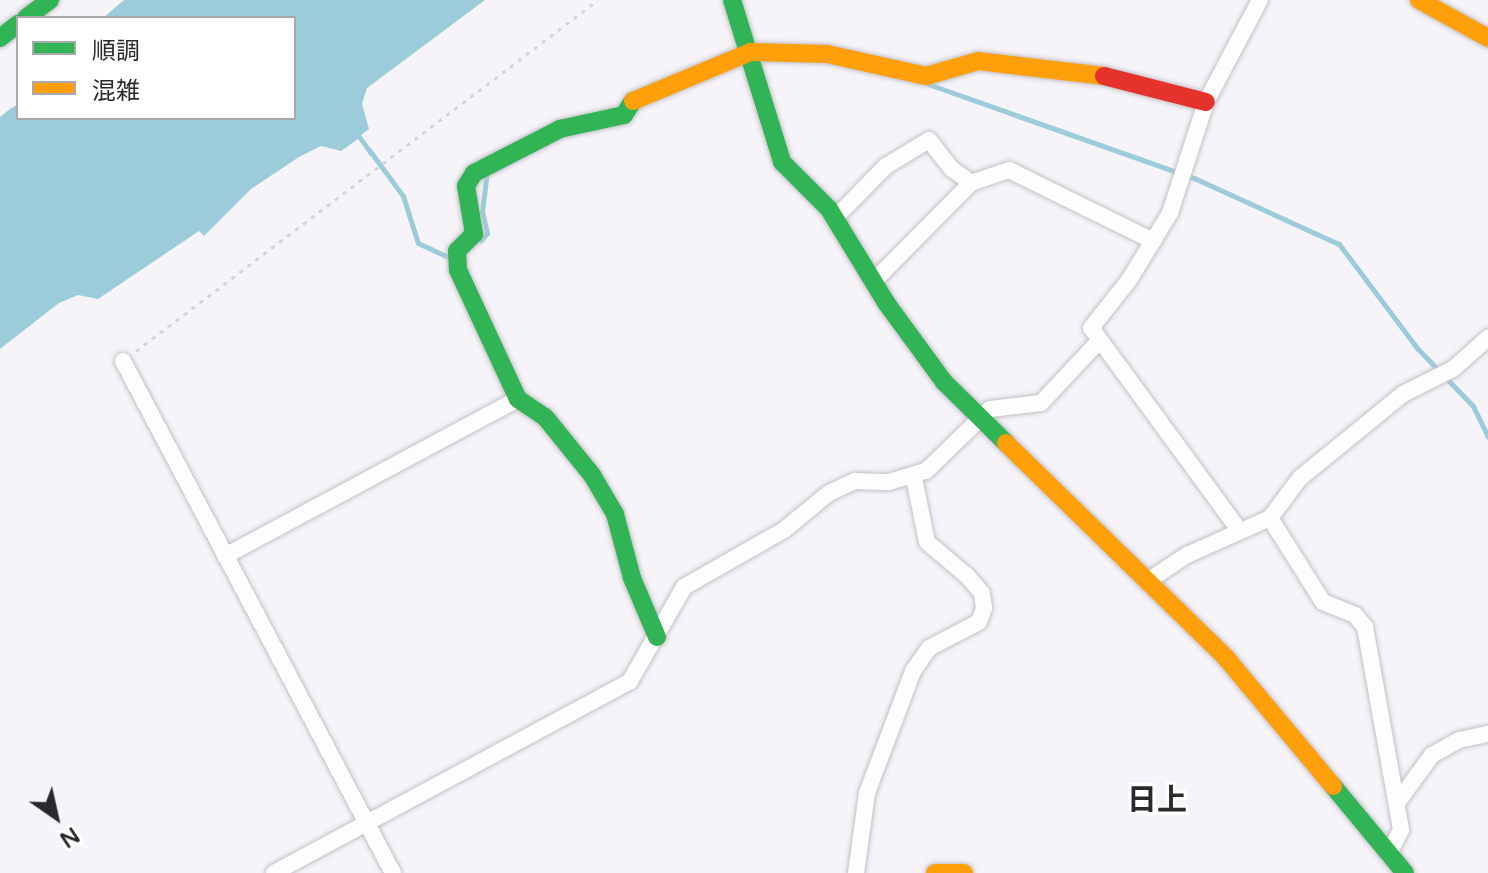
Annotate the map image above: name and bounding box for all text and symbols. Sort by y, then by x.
legend [16,16,296,120]
text: 順調 [92,37,140,66]
text: 混雑 [92,77,140,106]
north arrow [16,777,96,857]
district label: 日上 [1127,783,1187,819]
text: N [55,821,84,853]

